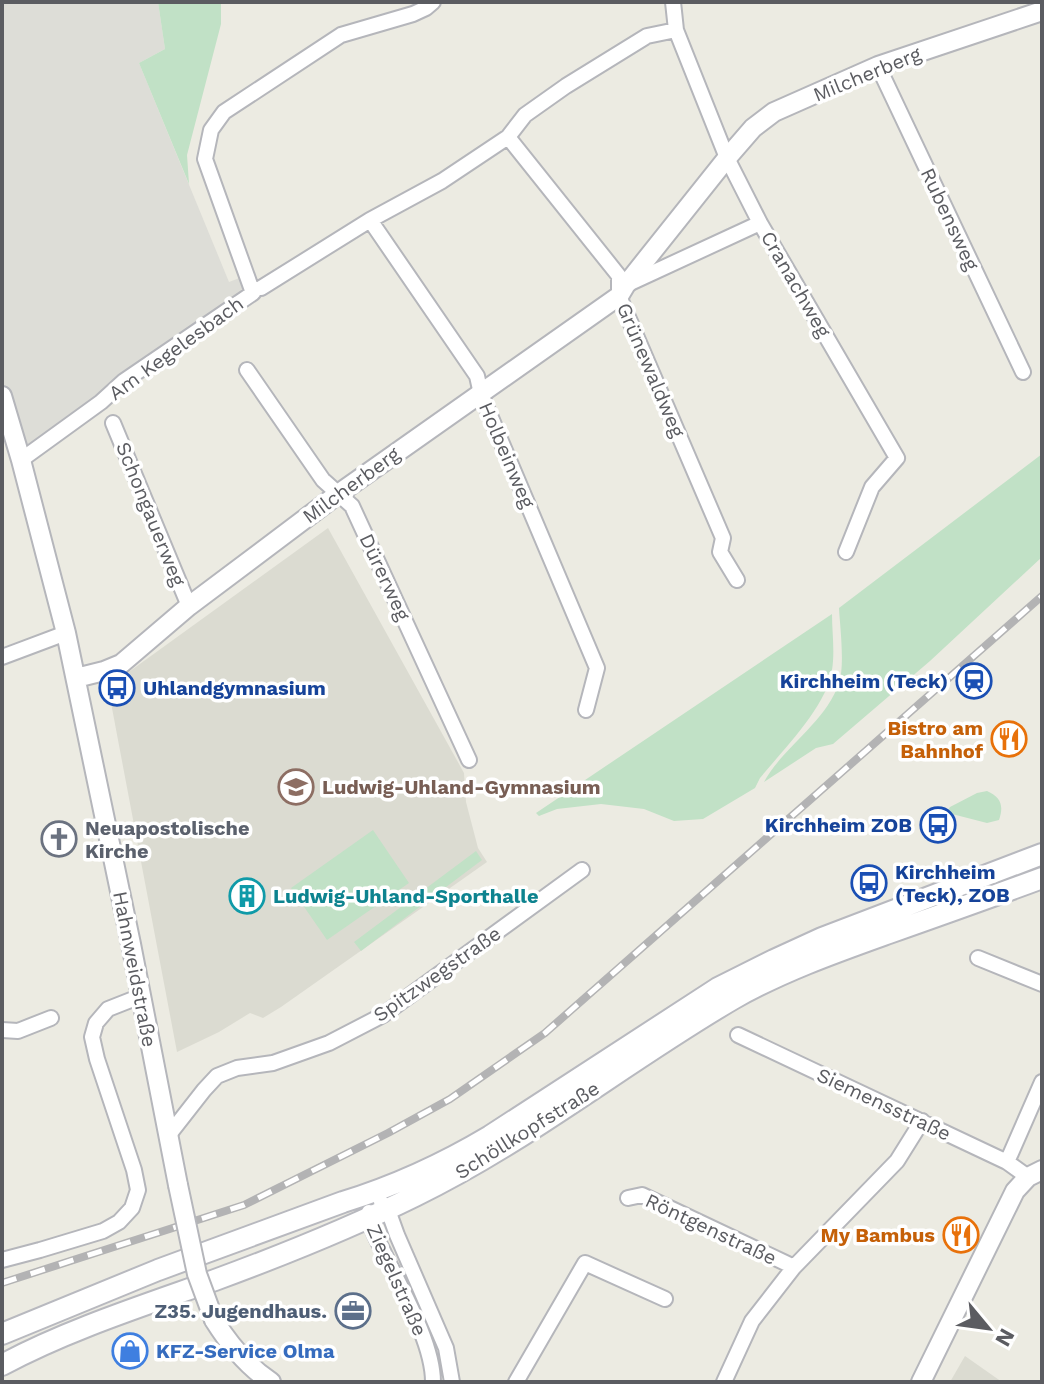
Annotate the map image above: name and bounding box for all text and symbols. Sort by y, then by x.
street label: Milcherberg [810,41,925,107]
street label: Rubensweg [916,164,984,274]
street label: Cranachweg [756,227,836,342]
street label: Am Kegelesbach [104,291,248,405]
street label: Grünewaldweg [612,299,690,441]
street label: Holbeinweg [474,398,540,512]
street label: Schongauerweg [111,438,191,590]
street label: Milcherberg [298,442,405,528]
street label: Dürerweg [354,530,416,624]
station icon: Kirchheim (Teck) [955,662,993,700]
bus stop icon: Uhlandgymnasium [98,669,136,707]
place label: Kirchheim (Teck) [780,669,948,693]
place label: Uhlandgymnasium [143,676,326,700]
place label: Bistro am Bahnhof [888,716,984,763]
restaurant icon: Bistro am Bahnhof [990,720,1028,758]
school or university icon: Ludwig-Uhland-Gymnasium [277,768,315,806]
place label: Ludwig-Uhland-Gymnasium [322,775,601,799]
bus stop icon: Kirchheim ZOB [919,806,957,844]
place label: Kirchheim ZOB [765,813,912,837]
place label: Neuapostolische Kirche [85,816,249,863]
church icon: Neuapostolische Kirche [40,820,78,858]
place label: Kirchheim (Teck), ZOB [895,860,1010,907]
bus stop icon: Kirchheim (Teck), ZOB [850,864,888,902]
building icon: Ludwig-Uhland-Sporthalle [228,877,266,915]
place label: Ludwig-Uhland-Sporthalle [273,884,538,908]
street label: Hahnweidstraße [108,889,162,1049]
street label: Spitzwegstraße [369,921,505,1027]
street label: Siemensstraße [813,1062,955,1146]
street label: Schöllkopfstraße [450,1076,604,1184]
street label: Röntgenstraße [642,1188,780,1270]
restaurant icon: My Bambus [942,1216,980,1254]
street label: Ziegelstraße [362,1220,432,1340]
place label: My Bambus [821,1223,935,1247]
north arrow [948,1288,1028,1368]
office icon: Z35. Jugendhaus. [334,1292,372,1330]
place label: Z35. Jugendhaus. [154,1299,327,1323]
text: N [990,1324,1020,1351]
shop icon: KFZ-Service Olma [111,1332,149,1370]
place label: KFZ-Service Olma [156,1339,335,1363]

